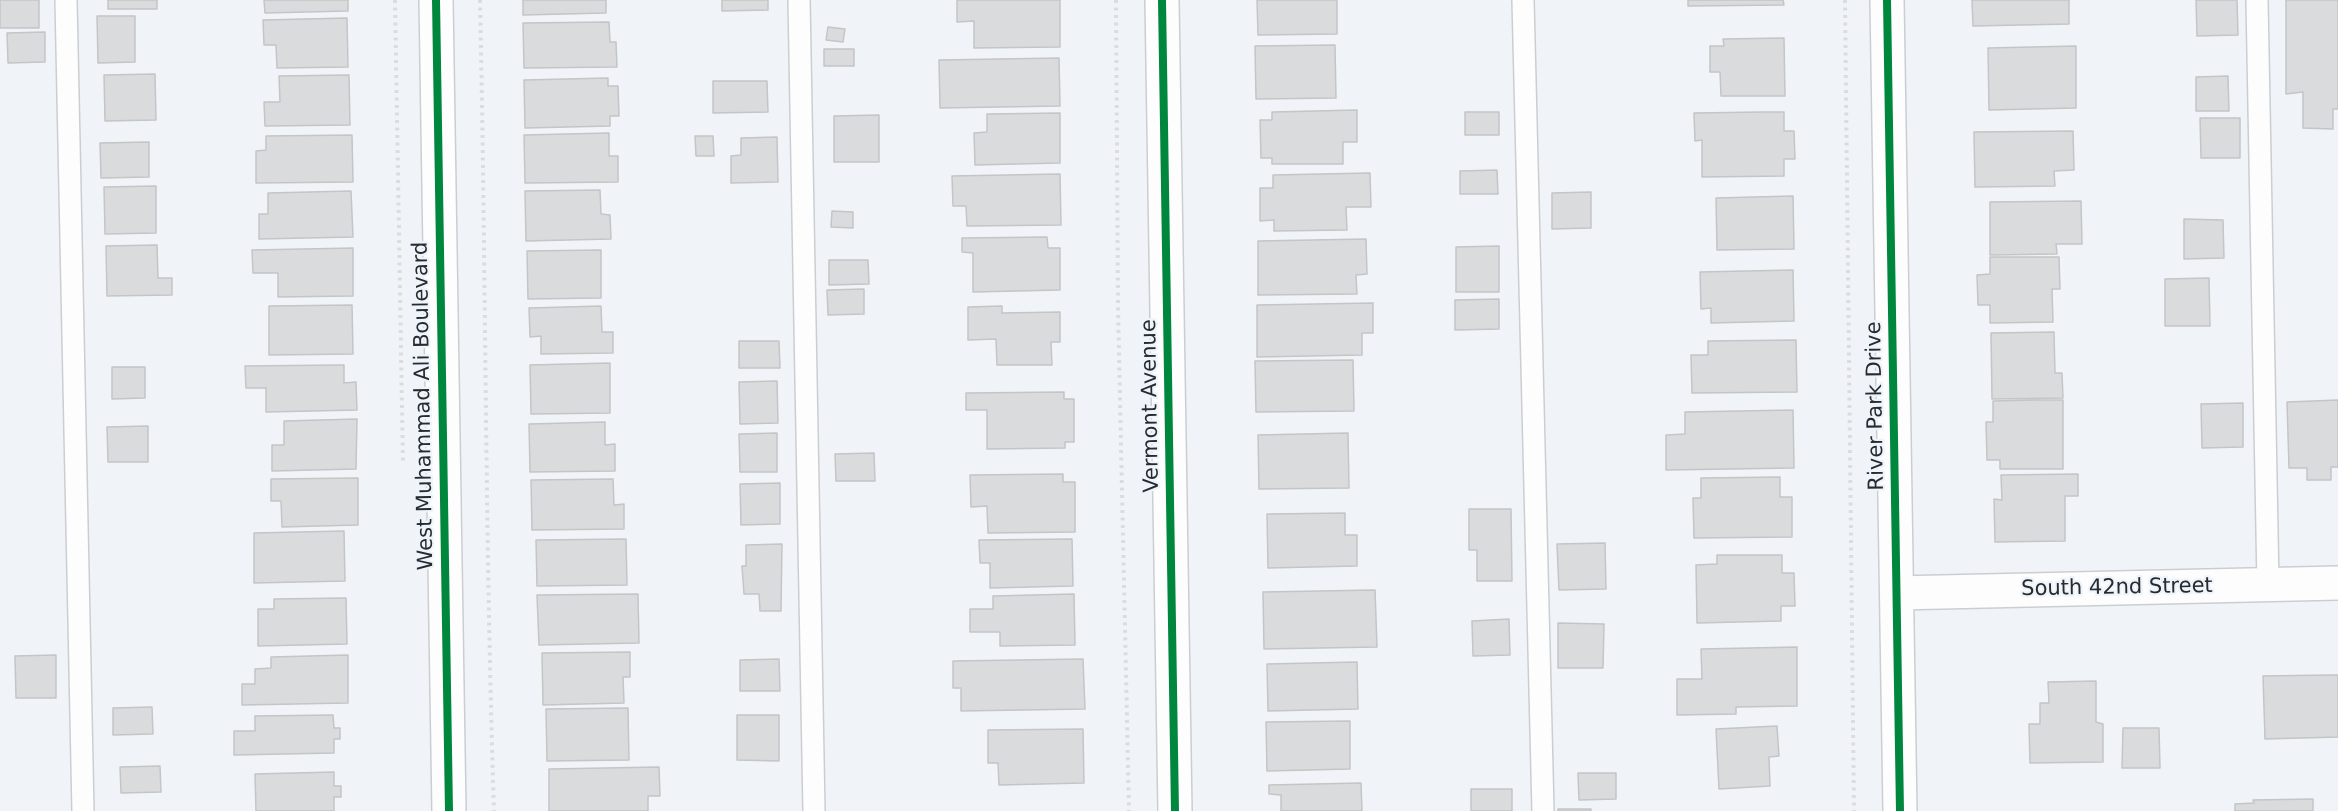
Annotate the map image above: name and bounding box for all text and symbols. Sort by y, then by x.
street label: West Muhammad Ali Boulevard [409,241,439,571]
street label: Vermont Avenue [1137,319,1165,493]
street label: River Park Drive [1862,321,1890,491]
street label: South 42nd Street [2021,574,2213,602]

